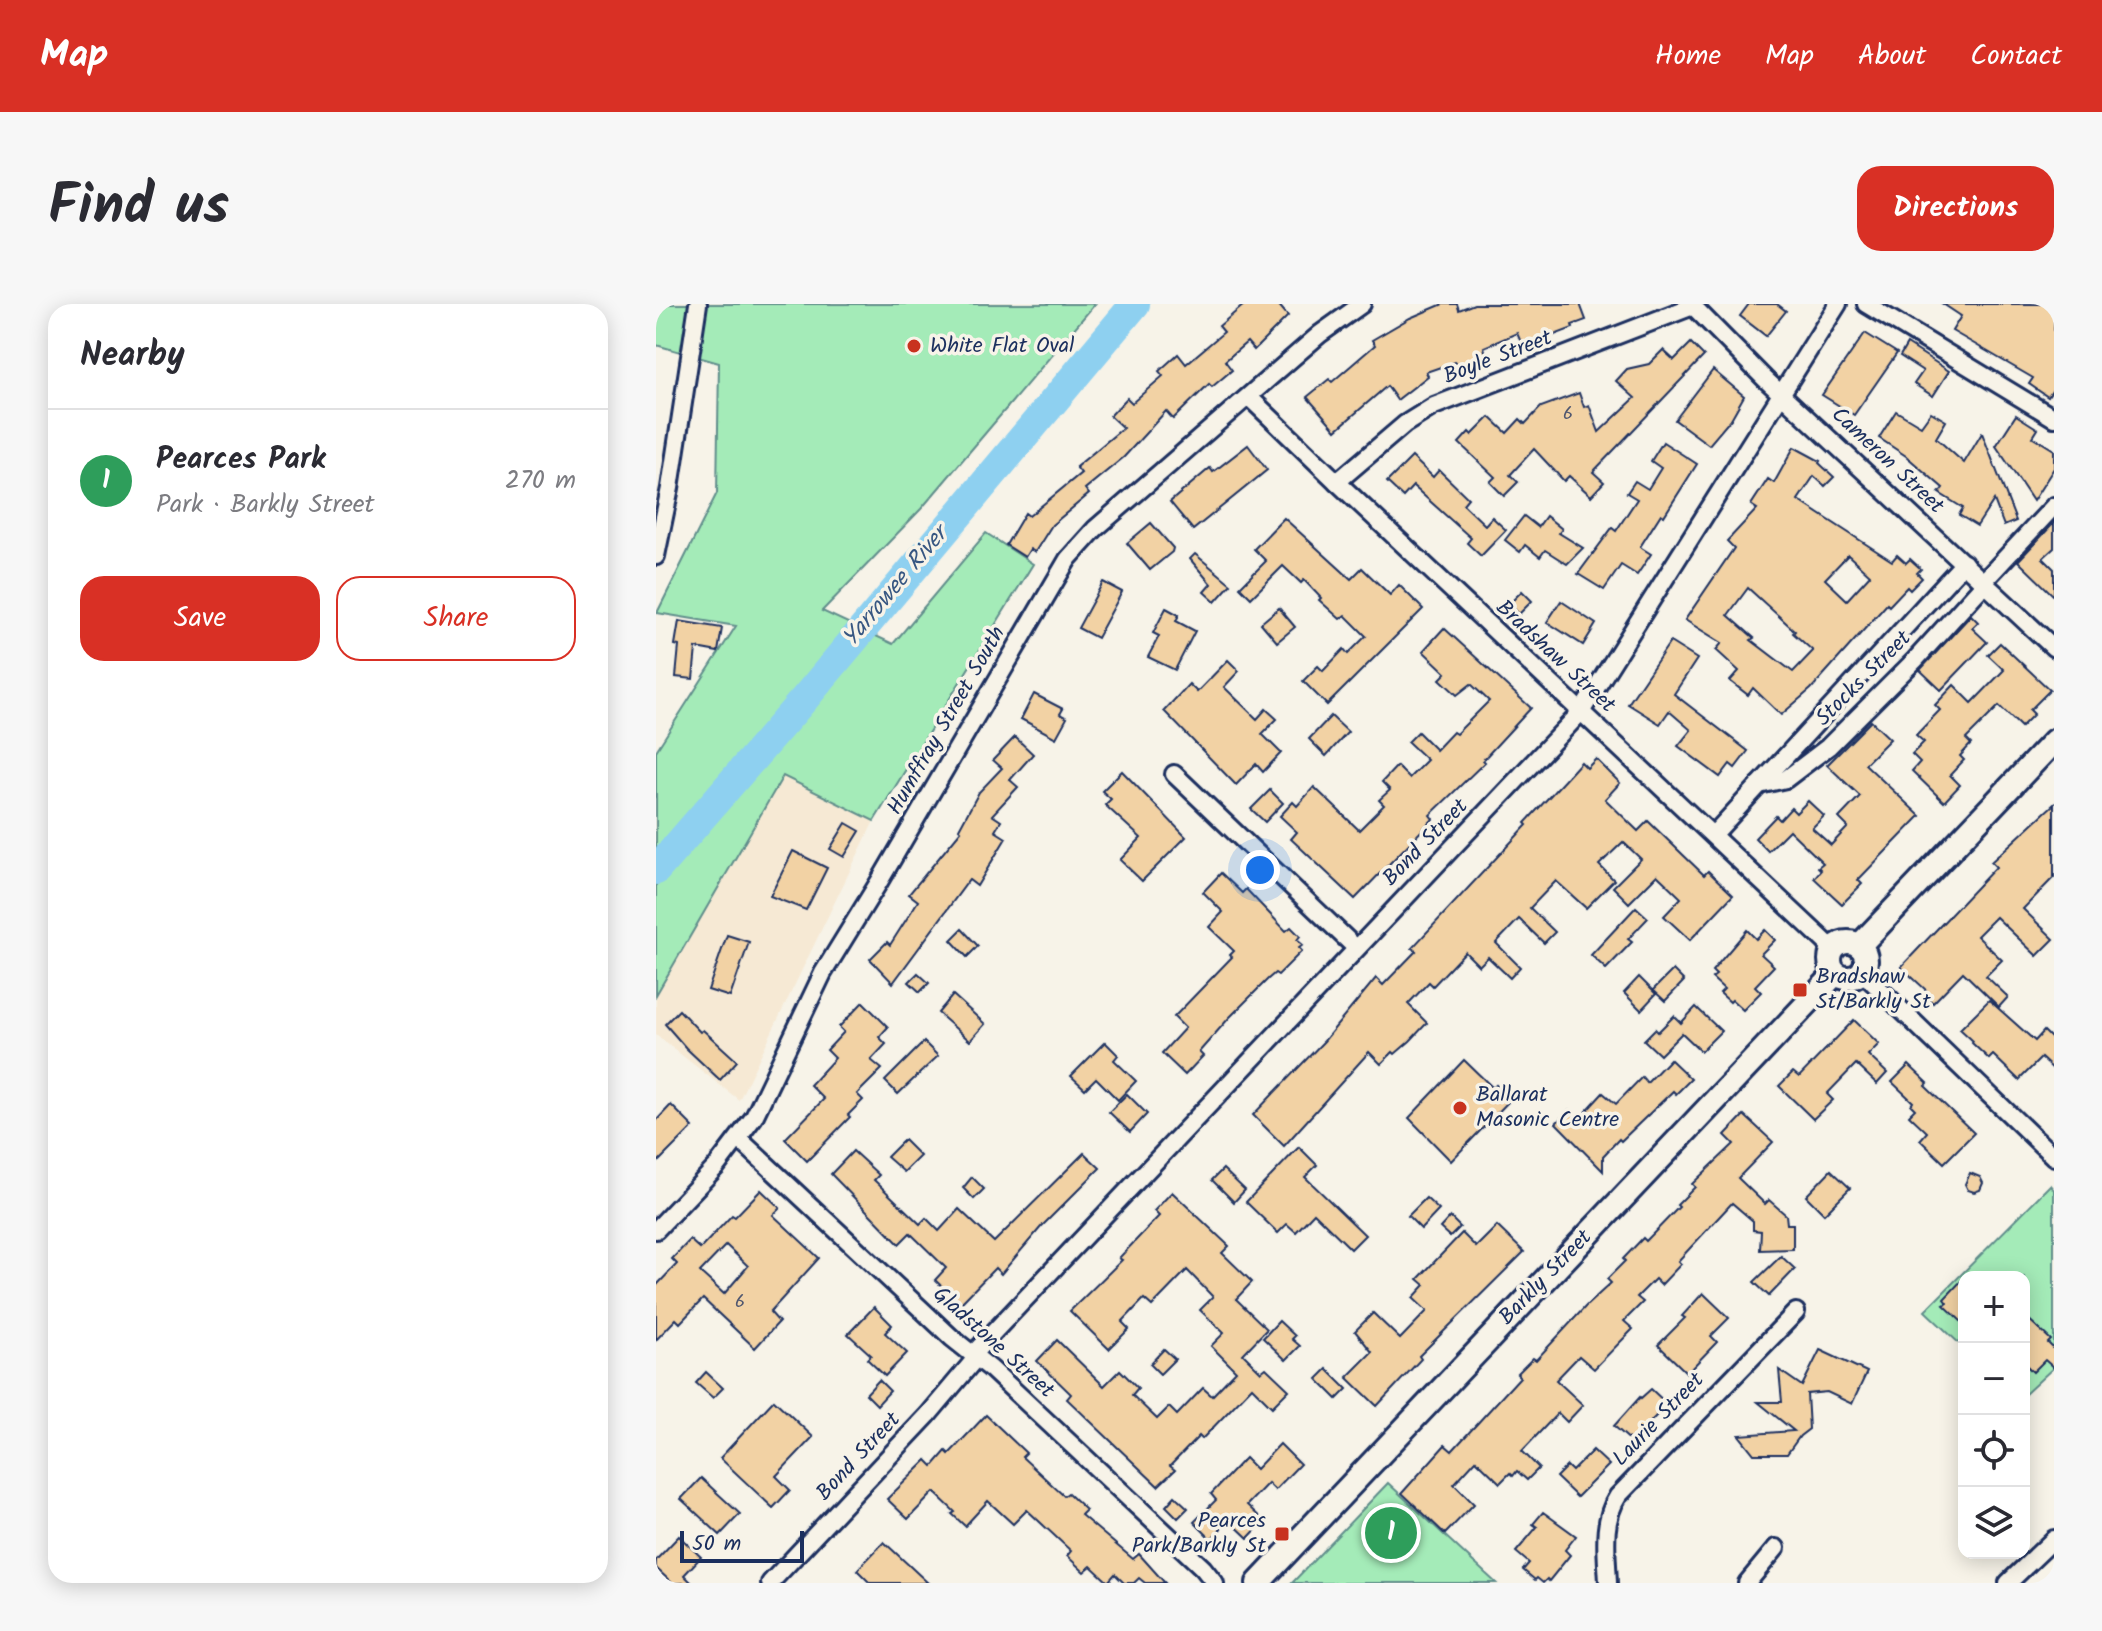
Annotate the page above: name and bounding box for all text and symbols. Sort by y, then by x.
text: Map [40,26,109,86]
text: Home [1655,34,1721,79]
text: Map [1765,34,1814,79]
text: About [1858,34,1926,79]
text: Contact [1970,34,2062,79]
text: Find us [48,163,229,253]
button: Directions [1857,166,2054,251]
street label: Boyle Street [1438,321,1558,395]
text: Nearby [80,329,185,383]
place label: White Flat Oval [930,329,1075,364]
marker: White Flat Oval [905,337,923,355]
street label: Cameron Street [1822,399,1952,523]
house number: 6 [1563,400,1573,429]
text: Pearces Park [156,436,326,484]
text: 1 [102,460,110,502]
text: 270 m [505,460,576,502]
text: Park · Barkly Street [156,484,375,526]
water label: Yarrowee River [833,514,961,656]
button: Save [80,576,320,661]
button: Share [336,576,576,661]
street label: Bradshaw Street [1487,592,1623,722]
street label: Humffray Street South [879,620,1015,822]
street label: Stocks Street [1808,622,1921,735]
street label: Bond Street [1375,790,1478,895]
your location [1240,850,1280,890]
place label: Bradshaw St/Barkly St [1816,960,1931,1020]
marker: Bradshaw St/Barkly St [1791,981,1809,999]
place label: Ballarat Masonic Centre [1476,1078,1619,1138]
marker: Ballarat Masonic Centre [1451,1099,1469,1117]
street label: Barkly Street [1491,1222,1601,1334]
map controls [1958,1271,2030,1559]
button: + [1958,1271,2030,1343]
street label: Gladstone Street [924,1278,1062,1408]
house number: 6 [735,1288,745,1317]
button: − [1958,1343,2030,1415]
street label: Laurie Street [1605,1364,1714,1475]
street label: Bond Street [808,1404,910,1510]
button: locate [1958,1415,2030,1487]
button: layers [1958,1487,2030,1559]
pin: 1 [1365,1503,1417,1563]
place label: Pearces Park/Barkly St [1132,1504,1267,1564]
marker: Pearces Park/Barkly St [1273,1525,1291,1543]
scale bar [680,1527,804,1563]
text: 50 m [692,1527,741,1562]

